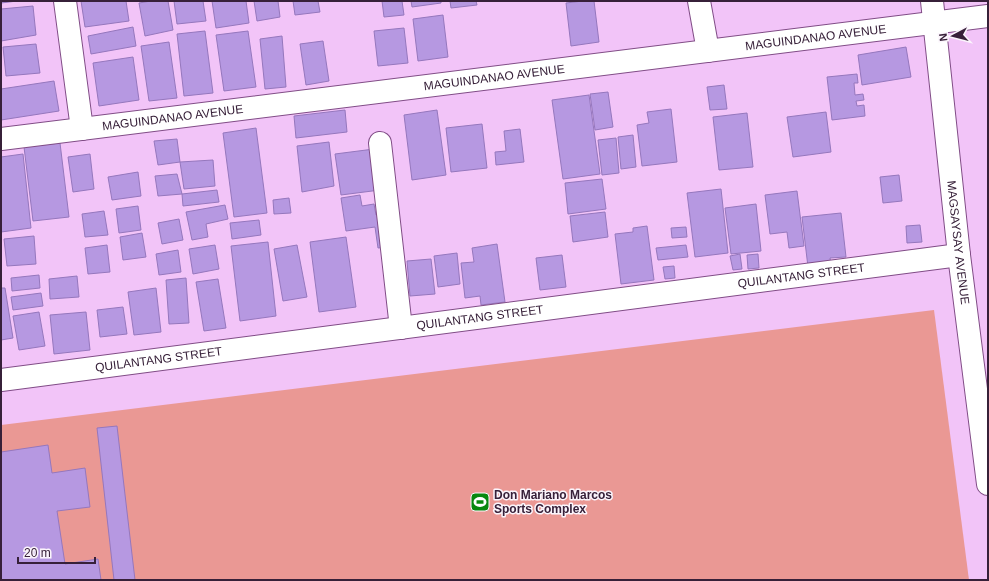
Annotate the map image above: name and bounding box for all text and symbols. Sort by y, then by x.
north arrow [933,16,973,56]
street label: MAGUINDANAO AVENUE [744,22,887,53]
text: N [937,32,950,42]
street label: MAGUINDANAO AVENUE [423,62,565,93]
street label: MAGUINDANAO AVENUE [101,102,244,133]
street label: MAGSAYSAY AVENUE [944,180,972,305]
street label: QUILANTANG STREET [737,260,866,291]
street label: QUILANTANG STREET [416,302,545,333]
street label: QUILANTANG STREET [94,344,224,375]
place label: Don Mariano Marcos Sports Complex [494,488,612,516]
sports icon: Don Mariano Marcos Sports Complex [469,491,491,513]
scale bar [18,539,95,565]
text: 20 m [24,546,51,560]

